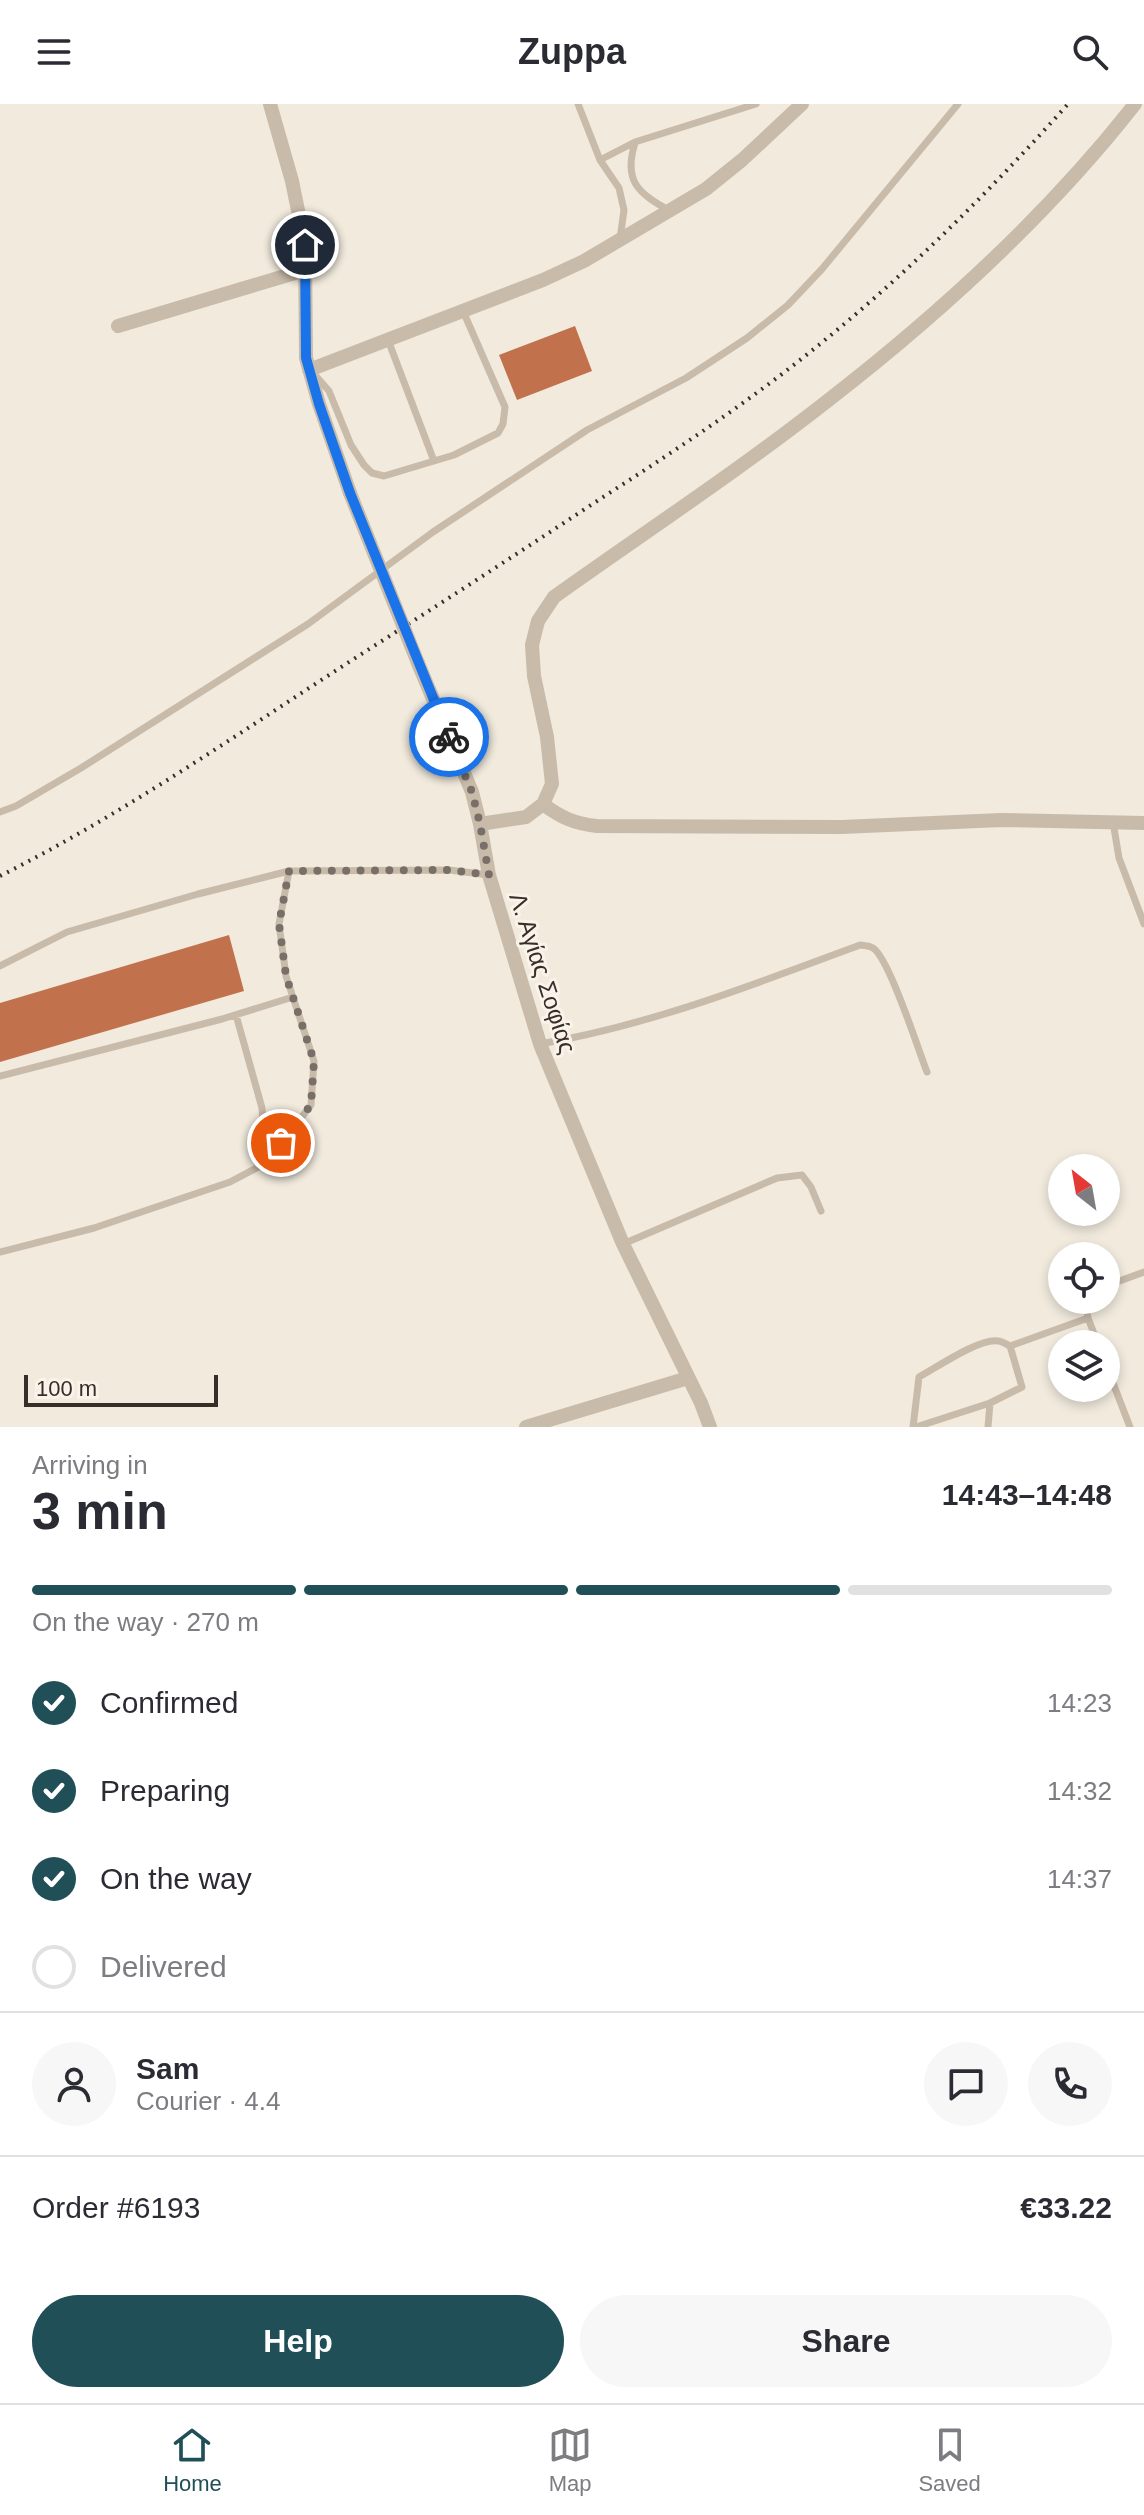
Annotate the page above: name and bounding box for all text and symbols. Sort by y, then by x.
icon: menu [32,30,76,74]
icon: search [1068,30,1112,74]
text: Zuppa [518,31,626,72]
pin [271,211,339,279]
icon: home [283,223,327,267]
courier [409,697,489,777]
icon: bike [427,715,471,759]
street label: Λ. Αγίας Σοφίας [504,889,582,1057]
pin [247,1109,315,1177]
icon: bag [259,1121,303,1165]
north arrow [1048,1154,1120,1226]
map controls [1048,1154,1120,1402]
button: locate [1048,1242,1120,1314]
button: layers [1048,1330,1120,1402]
scale bar [24,1371,218,1407]
text: 100 m [36,1376,97,1401]
text: Arriving in [32,1450,148,1480]
text: 14:43–14:48 [942,1478,1112,1511]
text: 3 min [32,1482,168,1540]
text: On the way · 270 m [32,1607,259,1637]
icon: check [32,1681,76,1725]
text: Confirmed [100,1686,238,1719]
text: 14:23 [1047,1688,1112,1718]
icon: check [32,1769,76,1813]
text: Preparing [100,1774,230,1807]
text: 14:32 [1047,1776,1112,1806]
icon: check [32,1857,76,1901]
text: On the way [100,1862,252,1895]
text: 14:37 [1047,1864,1112,1894]
text: Delivered [100,1950,227,1983]
button: person [32,2042,116,2126]
button: chat [924,2042,1008,2126]
button: phone [1028,2042,1112,2126]
text: Sam [136,2052,199,2085]
text: Courier · 4.4 [136,2086,281,2116]
text: Order #6193 [32,2191,200,2224]
text: €33.22 [1020,2191,1112,2224]
button: Help [32,2295,564,2387]
button: Share [580,2295,1112,2387]
tab: Home [163,2423,222,2497]
tab: Map [548,2423,592,2497]
tab: Saved [918,2423,981,2497]

